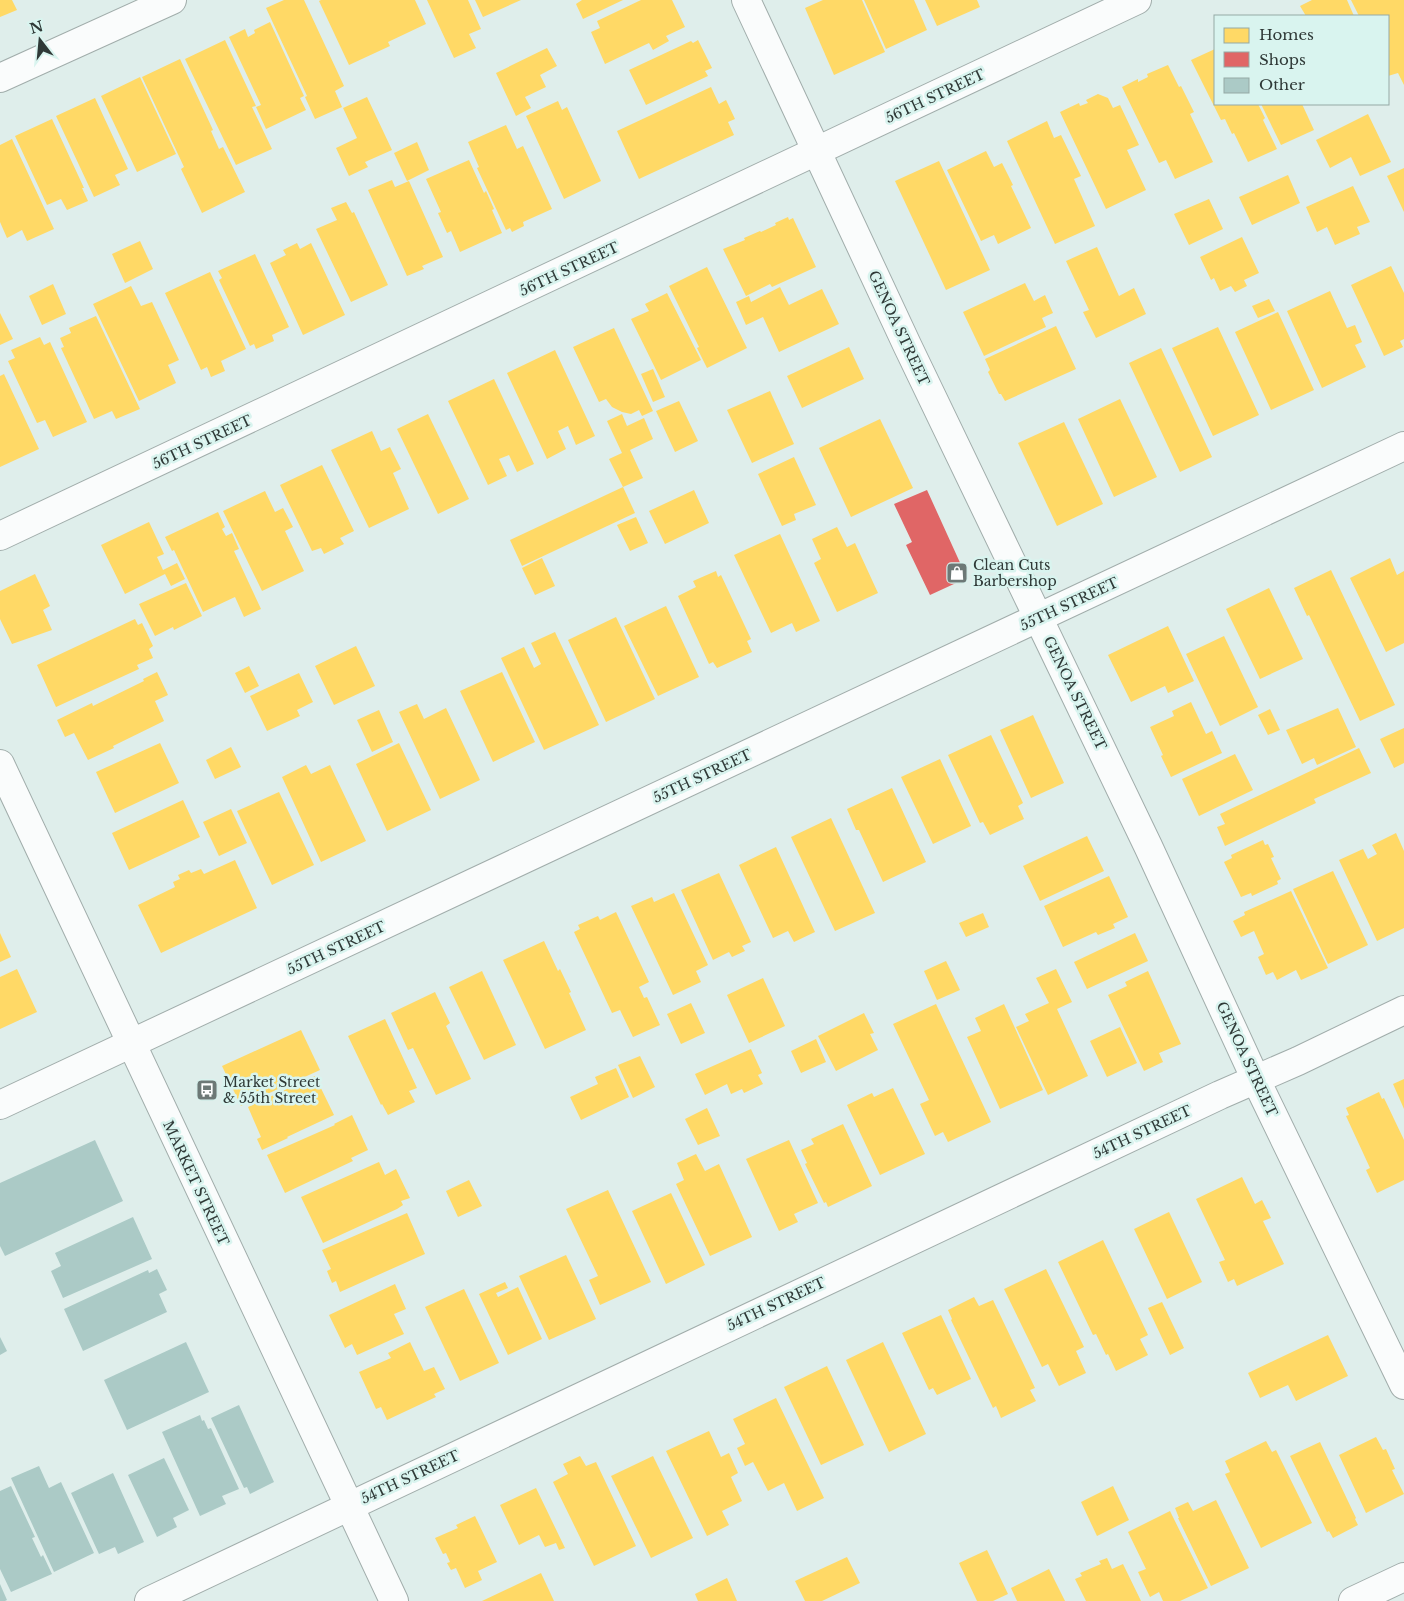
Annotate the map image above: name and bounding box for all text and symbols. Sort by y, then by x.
north arrow [15,15,65,65]
legend [1214,15,1389,105]
text: N [28,17,45,38]
text: Homes [1259,25,1314,44]
text: Shops [1259,50,1306,69]
street label: 56TH STREET [882,65,988,127]
text: Other [1259,75,1306,94]
street label: 56TH STREET [516,238,622,300]
street label: GENOA STREET [865,268,933,388]
street label: 56TH STREET [149,411,255,473]
place label: Clean Cuts Barbershop [973,556,1057,590]
shop icon: Clean Cuts Barbershop [945,561,969,585]
street label: 55TH STREET [1017,573,1121,635]
street label: GENOA STREET [1040,633,1110,753]
street label: 55TH STREET [650,745,754,807]
street label: 55TH STREET [284,917,388,979]
street label: GENOA STREET [1213,999,1281,1119]
place label: Market Street & 55th Street [223,1073,321,1107]
bus stop icon: Market Street & 55th Street [195,1078,219,1102]
street label: 54TH STREET [1090,1101,1194,1163]
street label: MARKET STREET [159,1118,233,1248]
street label: 54TH STREET [724,1273,828,1335]
street label: 54TH STREET [358,1446,462,1508]

